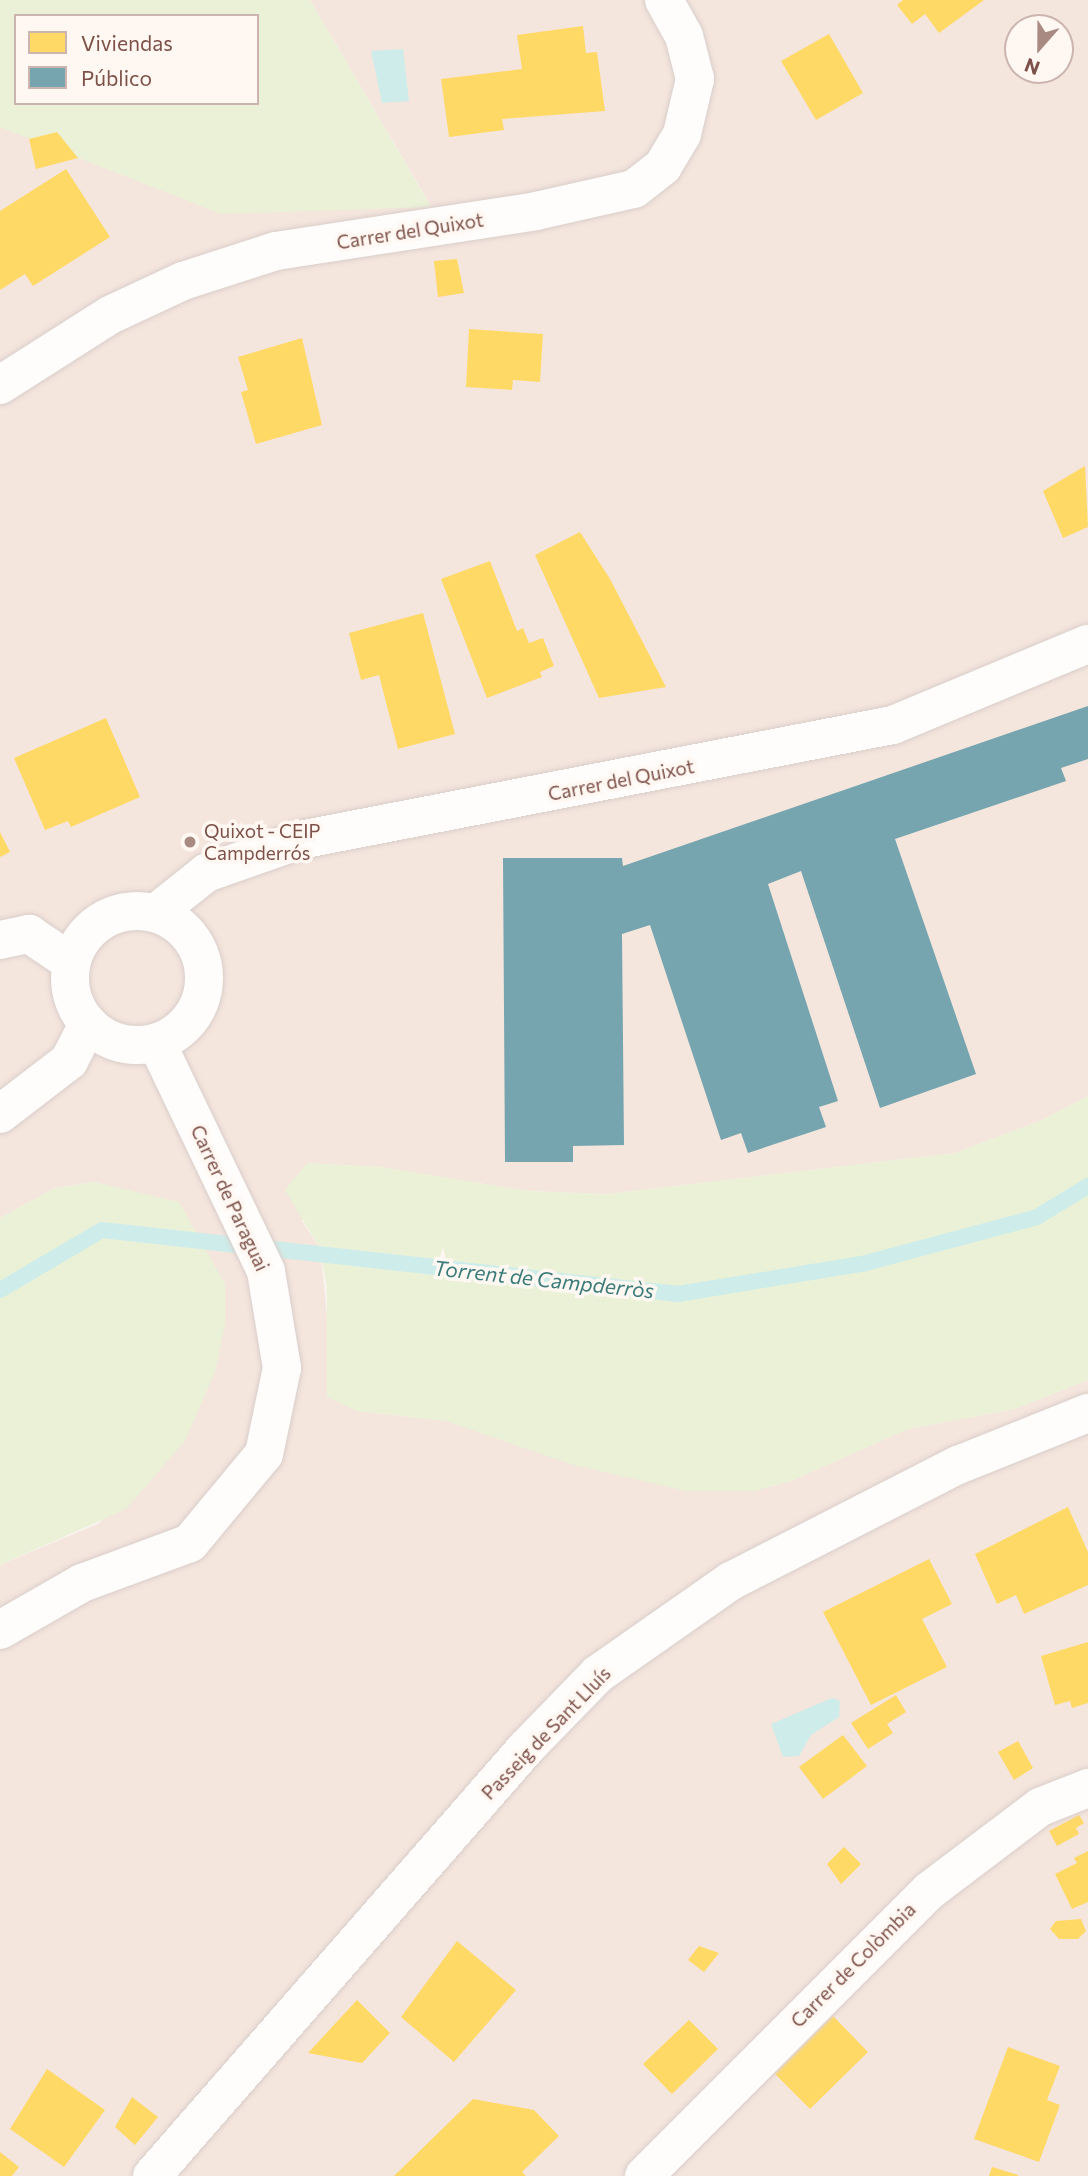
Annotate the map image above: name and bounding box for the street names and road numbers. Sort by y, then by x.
street label: Carrer del Quixot [335,208,485,254]
street label: Carrer del Quixot [546,755,696,805]
street label: Carrer de Paraguai [186,1121,274,1275]
street label: Passeig de Sant Lluís [477,1662,615,1804]
street label: Carrer de Colòmbia [786,1898,920,2032]

